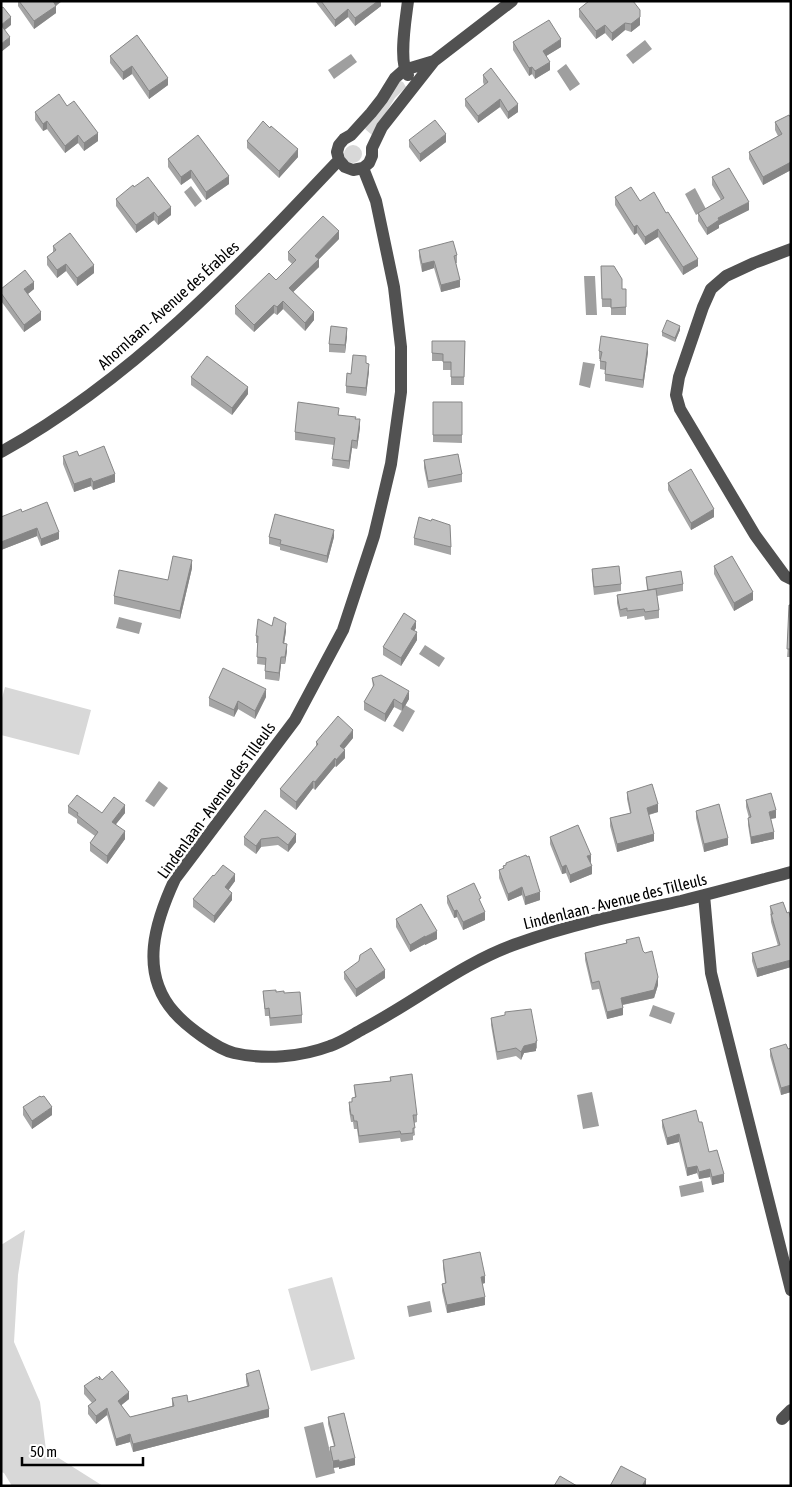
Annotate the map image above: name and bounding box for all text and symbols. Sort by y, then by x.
street label: Ahornlaan - Avenue des Érables [94,237,242,373]
street label: Lindenlaan - Avenue des Tilleuls [153,718,279,881]
street label: Lindenlaan - Avenue des Tilleuls [521,869,709,933]
scale bar [22,1434,144,1466]
text: 50 m [30,1443,57,1460]

